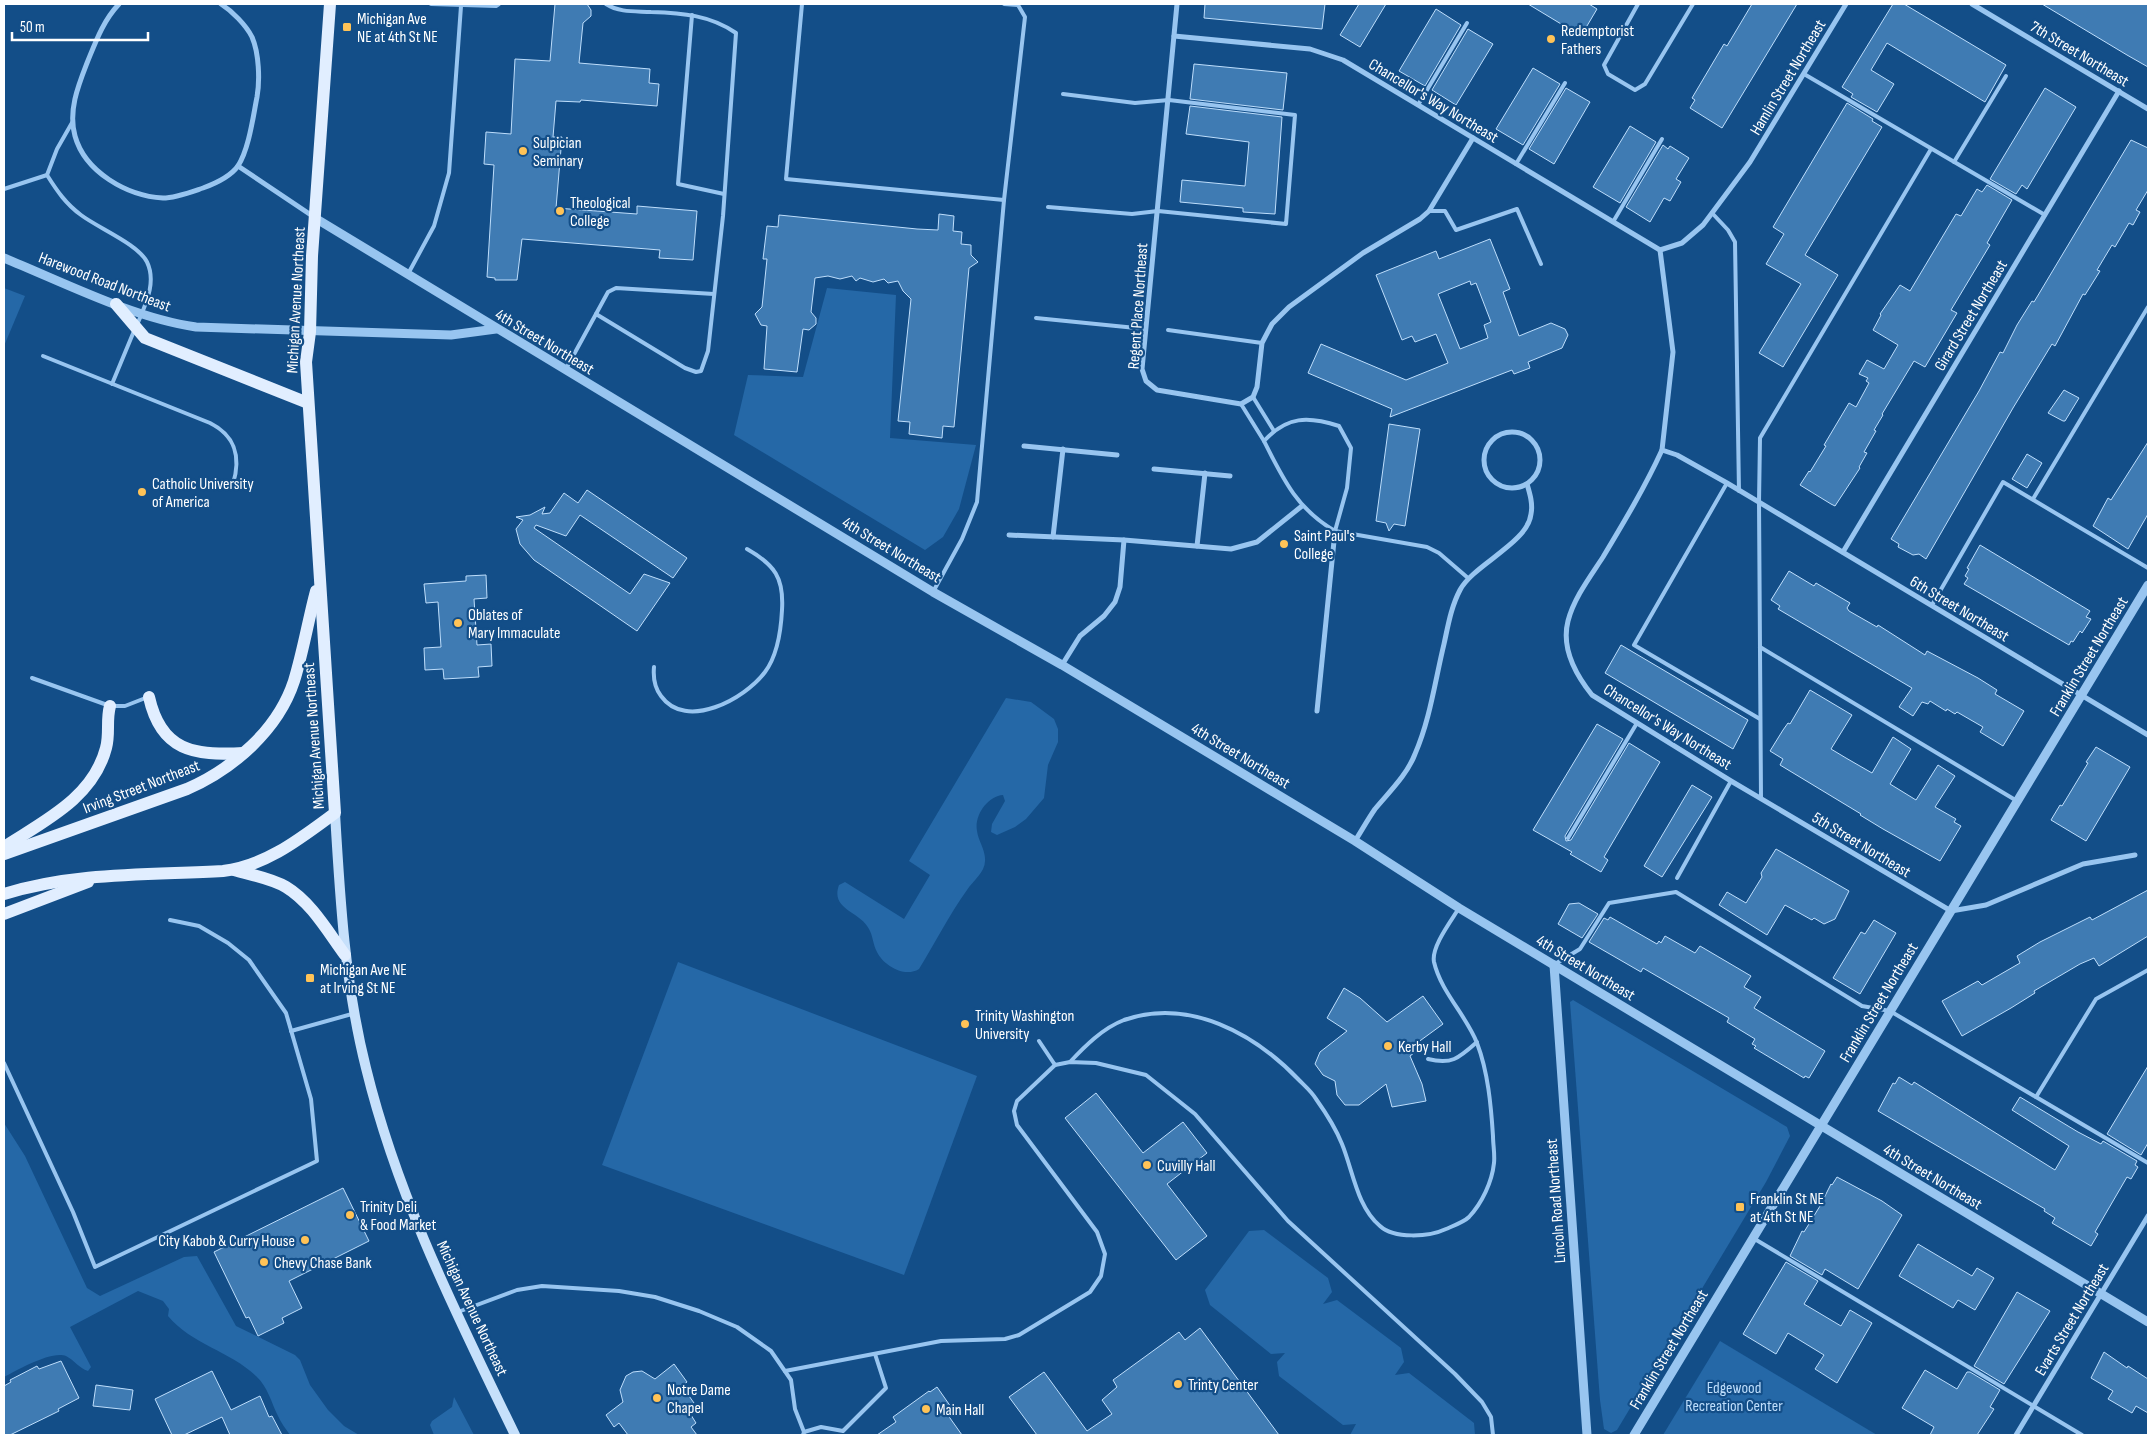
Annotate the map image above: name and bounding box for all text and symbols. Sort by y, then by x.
scale bar [12,10,149,42]
place label: Michigan Ave NE at 4th St NE [357,10,438,47]
street label: Hamlin Street Northeast [1746,17,1830,139]
street label: 7th Street Northeast [2026,17,2132,91]
text: 50 m [20,18,45,37]
marker: Michigan Ave NE at 4th St NE [341,21,353,33]
place label: Redemptorist Fathers [1561,22,1634,59]
marker: Redemptorist Fathers [1545,33,1557,45]
street label: Chancellor's Way Northeast [1365,55,1502,148]
place label: Sulpician Seminary [533,134,583,171]
marker: Sulpician Seminary [517,145,529,157]
place label: Theological College [570,194,631,231]
marker: Theological College [554,205,566,217]
street label: Michigan Avenue Northeast [283,226,310,374]
street label: Regent Place Northeast [1125,242,1152,370]
street label: Harewood Road Northeast [36,248,173,316]
street label: Girard Street Northeast [1931,257,2012,375]
street label: 4th Street Northeast [491,305,597,379]
place label: Catholic University of America [152,475,254,512]
marker: Catholic University of America [136,486,148,498]
street label: 4th Street Northeast [838,513,944,587]
place label: Saint Paul's College [1294,527,1355,564]
marker: Saint Paul's College [1278,538,1290,550]
street label: 6th Street Northeast [1906,572,2012,646]
street label: Franklin Street Northeast [2046,593,2133,720]
place label: Oblates of Mary Immaculate [468,606,560,643]
marker: Oblates of Mary Immaculate [452,617,464,629]
street label: Michigan Avenue Northeast [300,662,329,810]
street label: Chancellor's Way Northeast [1600,680,1735,775]
street label: 4th Street Northeast [1187,719,1293,793]
street label: Irving Street Northeast [80,756,203,818]
street label: 5th Street Northeast [1809,808,1914,882]
street label: 4th Street Northeast [1532,931,1638,1005]
street label: Franklin Street Northeast [1836,939,1923,1066]
place label: Michigan Ave NE at Irving St NE [320,961,407,998]
marker: Michigan Ave NE at Irving St NE [304,972,316,984]
place label: Trinity Washington University [975,1007,1074,1044]
marker: Trinity Washington University [959,1018,971,1030]
place label: Kerby Hall [1398,1038,1451,1057]
marker: Kerby Hall [1382,1040,1394,1052]
street label: Lincoln Road Northeast [1543,1138,1570,1264]
street label: 4th Street Northeast [1879,1140,1985,1214]
place label: Cuvilly Hall [1157,1157,1215,1176]
marker: Cuvilly Hall [1141,1159,1153,1171]
place label: Franklin St NE at 4th St NE [1750,1190,1824,1227]
place label: Trinity Deli & Food Market [360,1198,436,1235]
marker: Franklin St NE at 4th St NE [1734,1201,1746,1213]
marker: Trinity Deli & Food Market [344,1209,356,1221]
place label: City Kabob & Curry House [158,1232,295,1251]
marker: City Kabob & Curry House [299,1234,311,1246]
street label: Michigan Avenue Northeast [432,1238,511,1379]
place label: Chevy Chase Bank [274,1254,372,1273]
marker: Chevy Chase Bank [258,1256,270,1268]
street label: Evarts Street Northeast [2031,1260,2113,1379]
street label: Franklin Street Northeast [1626,1286,1713,1413]
place label: Trinty Center [1188,1376,1259,1395]
marker: Trinty Center [1172,1378,1184,1390]
park label: Edgewood Recreation Center [1685,1379,1783,1416]
place label: Notre Dame Chapel [667,1381,731,1418]
marker: Notre Dame Chapel [651,1392,663,1404]
place label: Main Hall [936,1401,984,1420]
marker: Main Hall [920,1403,932,1415]

